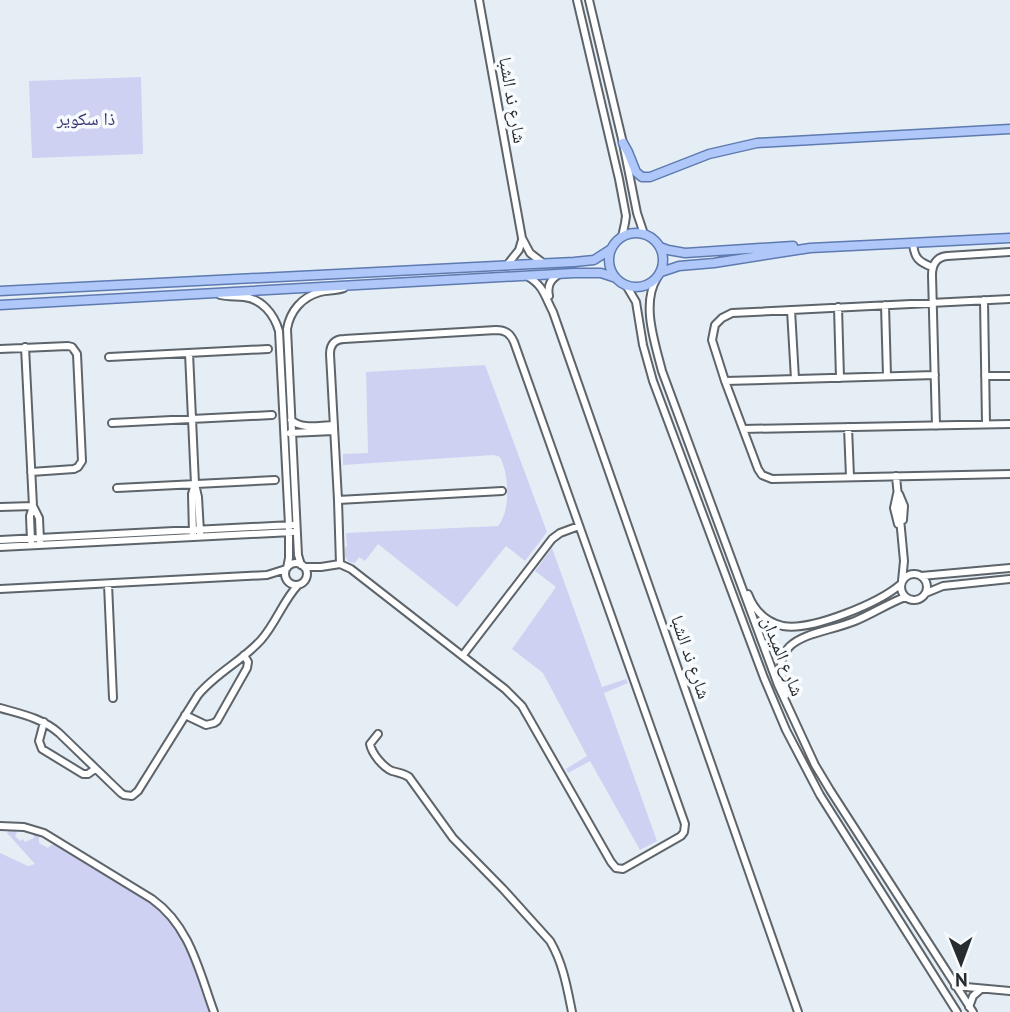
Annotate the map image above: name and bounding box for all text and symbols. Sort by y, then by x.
street label: شارع ند الشبا [494,55,532,145]
park label: ذا سكوير [56,107,115,130]
street label: شارع ند الشبا [666,612,716,702]
street label: شارع الميدان [757,613,809,699]
north arrow [926,928,996,998]
text: N [955,968,968,992]

